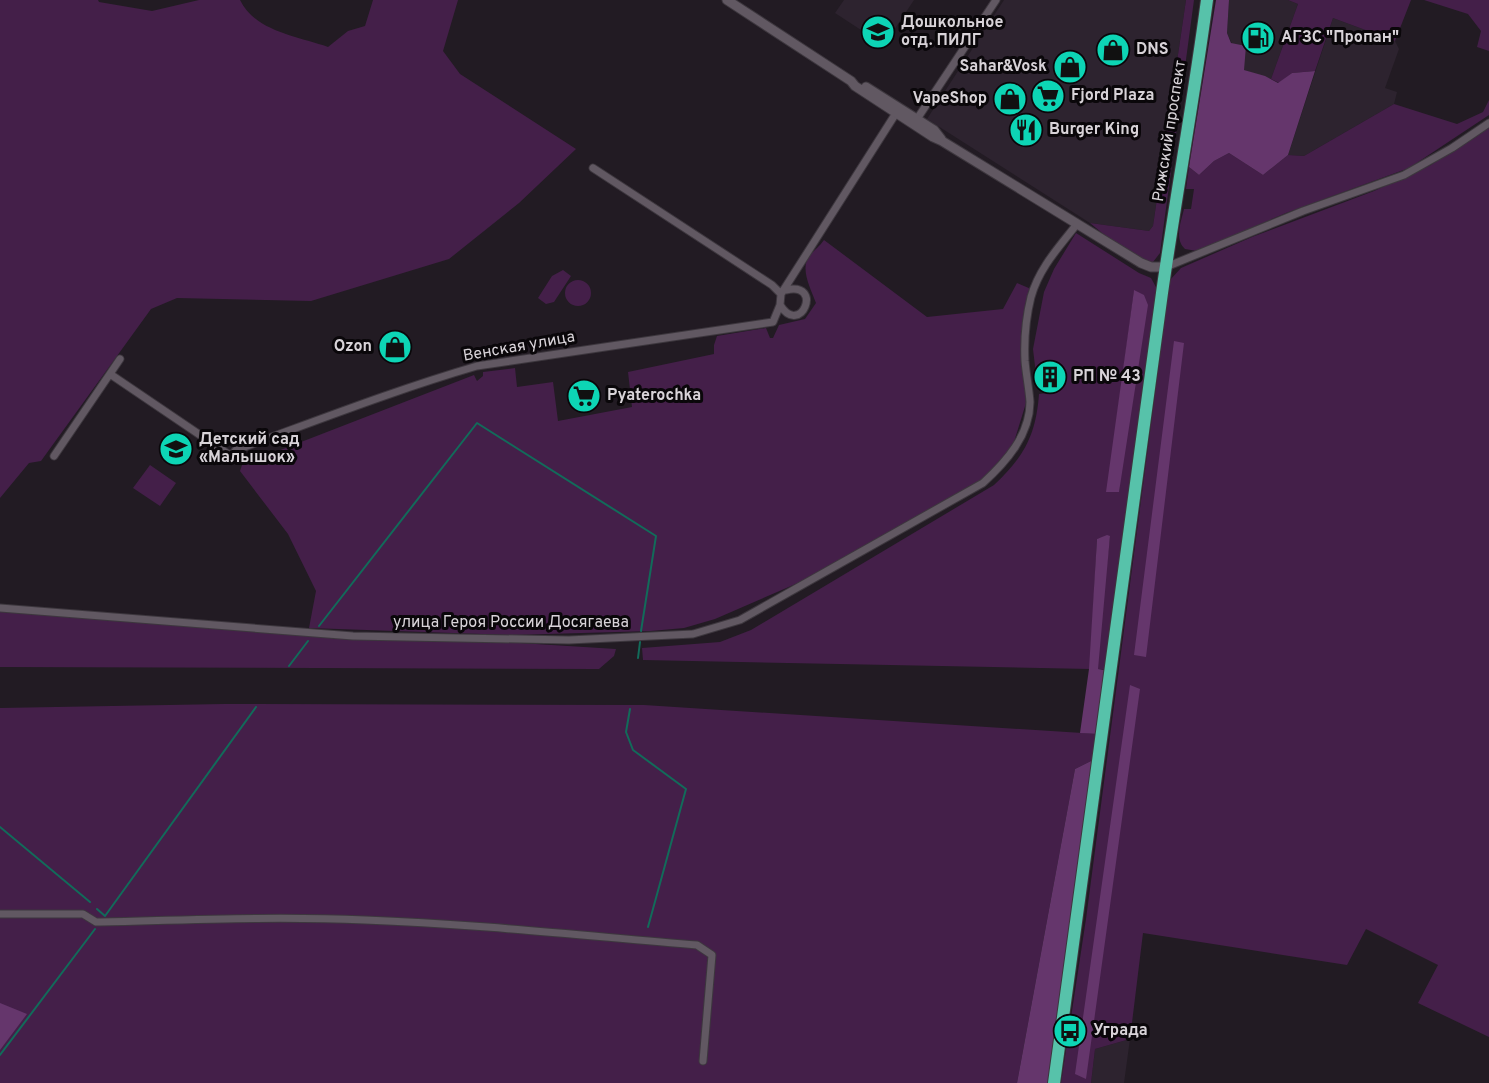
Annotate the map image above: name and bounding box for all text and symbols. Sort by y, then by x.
place label: Дошкольное отд. ПИЛГ [901,13,1003,51]
school or university icon: Дошкольное отд. ПИЛГ [860,14,896,50]
fuel station icon: АГЗС "Пропан" [1240,20,1276,56]
place label: АГЗС "Пропан" [1281,28,1399,48]
shop icon: DNS [1095,32,1131,68]
place label: DNS [1136,40,1169,60]
shop icon: Sahar&Vosk [1052,49,1088,85]
place label: Sahar&Vosk [959,57,1047,77]
street label: Рижский проспект [1149,59,1191,203]
supermarket icon: Fjord Plaza [1030,78,1066,114]
shop icon: VapeShop [992,81,1028,117]
place label: Fjord Plaza [1071,86,1155,106]
place label: VapeShop [913,89,987,109]
restaurant icon: Burger King [1008,112,1044,148]
place label: Burger King [1049,120,1139,140]
street label: Венская улица [461,327,577,367]
shop icon: Ozon [377,329,413,365]
place label: Ozon [334,337,372,357]
building icon: РП № 43 [1032,359,1068,395]
place label: РП № 43 [1073,367,1141,387]
supermarket icon: Pyaterochka [566,378,602,414]
place label: Pyaterochka [607,386,701,406]
place label: Детский сад «Малышок» [199,430,300,468]
school or university icon: Детский сад «Малышок» [158,431,194,467]
street label: улица Героя России Досягаева [393,613,629,633]
bus stop icon: Уграда [1052,1013,1088,1049]
place label: Уграда [1093,1021,1148,1041]

